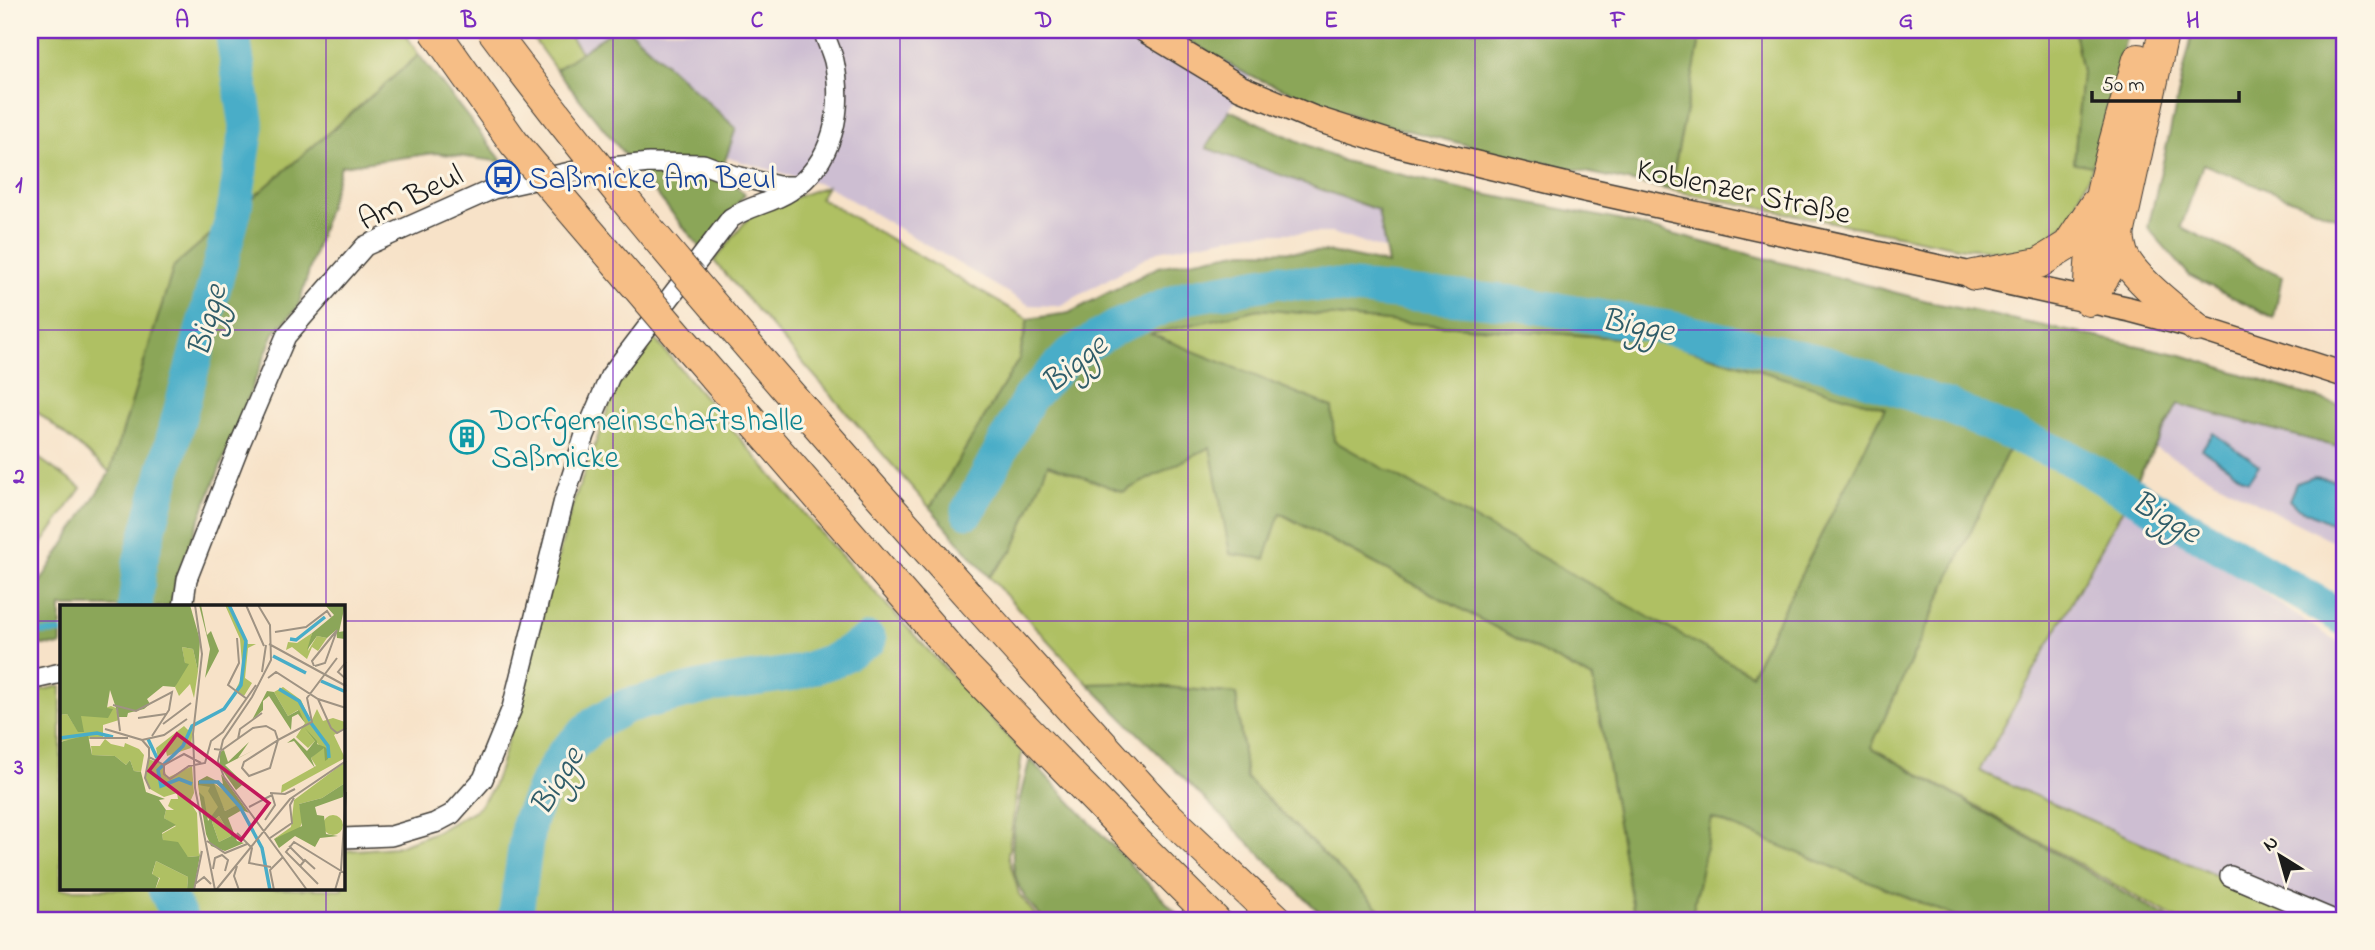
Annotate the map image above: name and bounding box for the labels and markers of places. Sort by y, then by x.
place label: Saßmicke Am Beul [528,157,776,204]
bus stop icon: Saßmicke Am Beul [484,158,522,196]
place label: Dorfgemeinschaftshalle Saßmicke [490,399,804,483]
building icon: Dorfgemeinschaftshalle Saßmicke [448,418,486,456]

